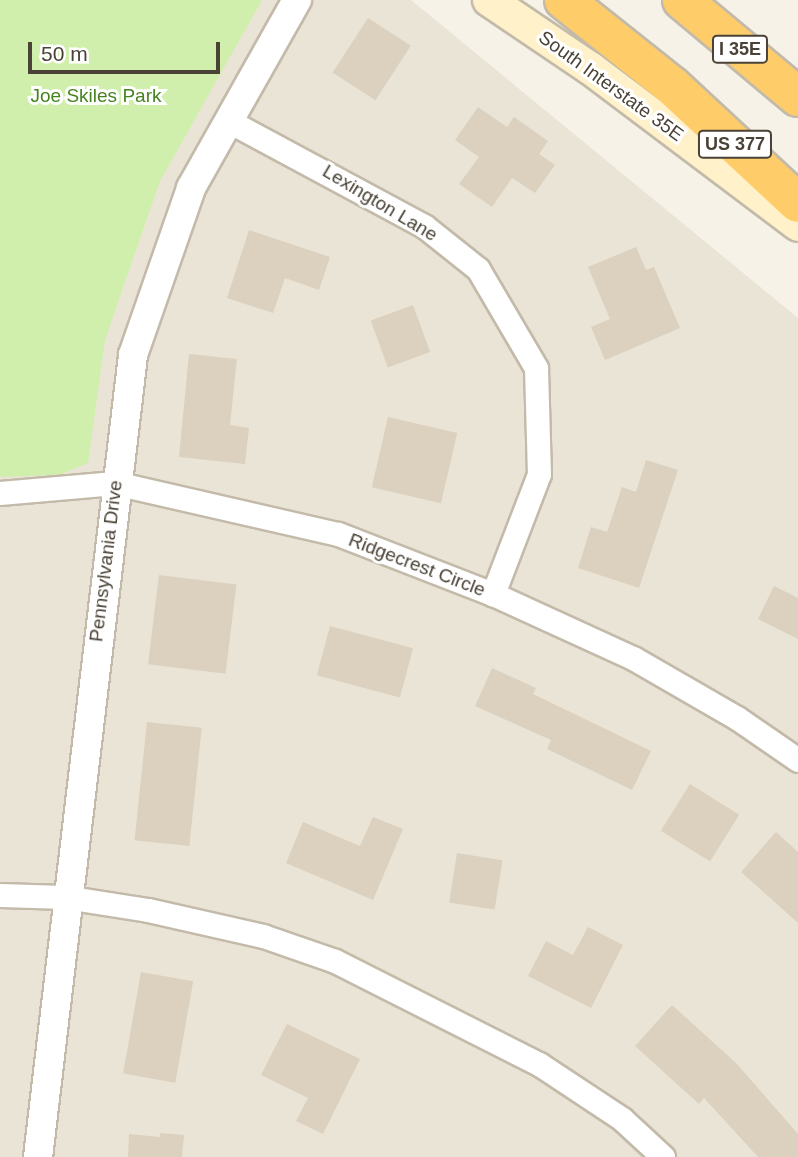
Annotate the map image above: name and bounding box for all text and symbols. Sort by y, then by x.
street label: South Interstate 35E [534,26,688,146]
scale bar [32,28,224,72]
road number: I 35E [710,34,770,64]
text: 50 m [41,42,88,65]
park label: Joe Skiles Park [31,85,161,107]
road number: US 377 [696,130,774,159]
street label: Lexington Lane [318,160,442,246]
street label: Pennsylvania Drive [85,479,127,643]
street label: Ridgecrest Circle [345,528,489,602]

